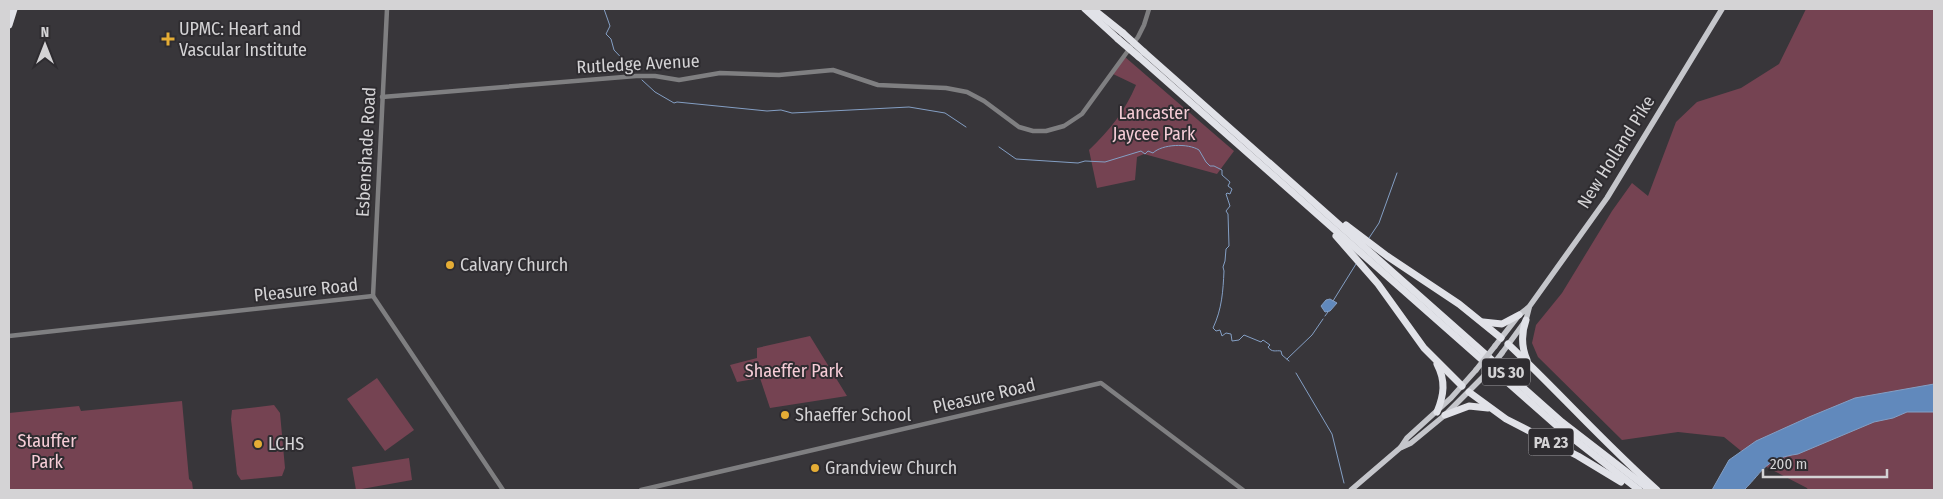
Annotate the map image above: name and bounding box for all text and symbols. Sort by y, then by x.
place label: UPMC: Heart and Vascular Institute [179,18,307,61]
north arrow [20,20,70,70]
text: N [41,24,49,41]
marker: UPMC: Heart and Vascular Institute [161,32,175,46]
street label: Rutledge Avenue [576,50,700,78]
street label: Esbenshade Road [352,86,380,218]
street label: New Holland Pike [1573,91,1660,212]
park label: Lancaster Jaycee Park [1113,102,1196,145]
place label: Calvary Church [460,254,568,276]
marker: Calvary Church [444,259,456,271]
street label: Pleasure Road [253,274,359,306]
road number: US 30 [1482,358,1530,386]
park label: Shaeffer Park [745,360,844,382]
street label: Pleasure Road [931,374,1037,418]
place label: Shaeffer School [795,404,911,426]
marker: Shaeffer School [779,409,791,421]
road number: PA 23 [1528,428,1574,456]
park label: Stauffer Park [18,430,77,473]
place label: LCHS [268,433,304,455]
marker: LCHS [252,438,264,450]
scale bar [1763,446,1887,478]
text: 200 m [1770,455,1807,473]
place label: Grandview Church [825,457,957,479]
marker: Grandview Church [809,462,821,474]

